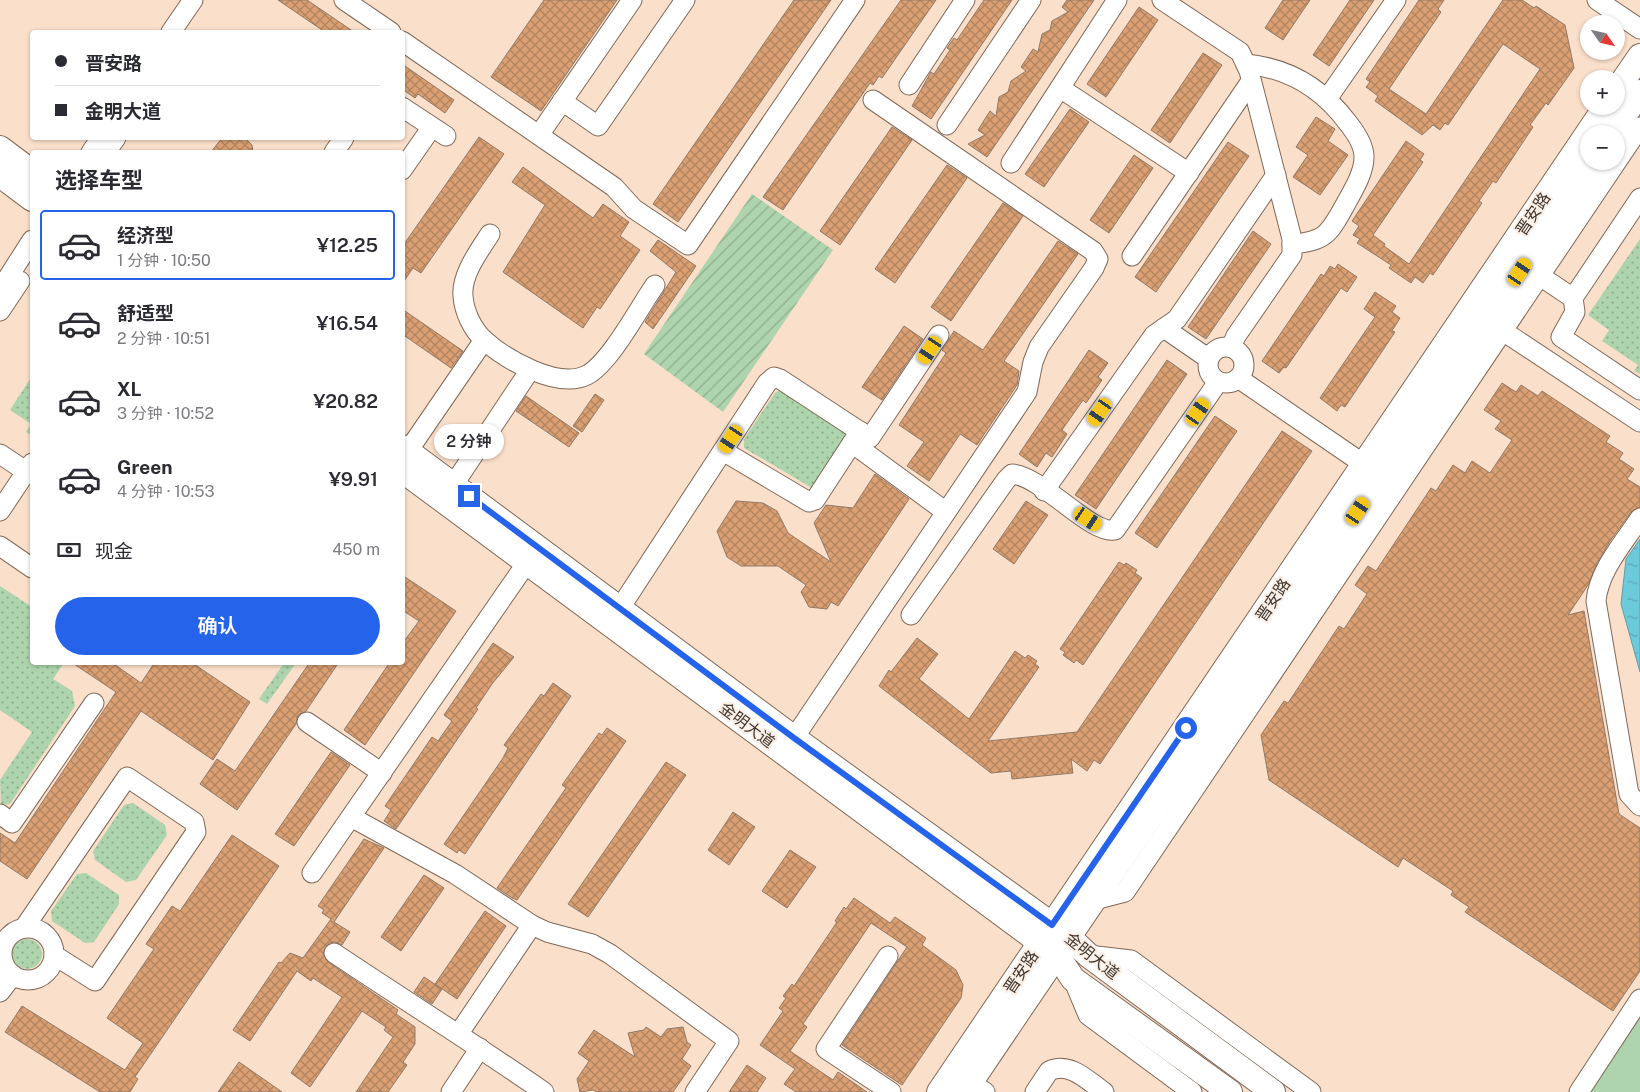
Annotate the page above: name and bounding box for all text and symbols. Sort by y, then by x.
north arrow [1580,15,1625,60]
map controls [1580,15,1625,170]
text: 晋安路 [85,52,142,74]
button: + [1580,70,1625,115]
text: 金明大道 [85,100,161,122]
button: − [1580,125,1625,170]
text: 选择车型 [55,167,143,193]
street label: 晋安路 [1512,189,1554,239]
icon: car [57,223,102,268]
text: 经济型 [117,224,174,246]
text: ¥12.25 [317,234,378,256]
text: 1 分钟 · 10:50 [117,251,211,270]
car [1505,255,1534,289]
icon: car [57,301,102,346]
text: 舒适型 [117,302,174,324]
text: ¥16.54 [316,312,378,334]
text: 2 分钟 · 10:51 [117,329,210,348]
car [915,333,944,367]
text: XL [117,378,142,400]
icon: car [57,379,102,424]
text: ¥20.82 [313,390,378,412]
car [1085,395,1114,429]
car [1183,395,1212,429]
text: 3 分钟 · 10:52 [117,404,214,423]
car [716,422,745,456]
callout: 2 分钟 [434,424,504,458]
text: 2 分钟 [446,432,492,451]
text: Green [117,456,172,478]
icon: car [57,457,102,502]
text: ¥9.91 [329,468,378,490]
text: 4 分钟 · 10:53 [117,482,215,501]
route end [458,485,480,507]
car [1343,494,1372,528]
car [1071,504,1104,534]
icon: cash [55,536,83,564]
text: 现金 [95,540,133,562]
text: 450 m [332,540,380,559]
street label: 晋安路 [1252,575,1294,625]
button: 确认 [55,597,380,655]
street label: 金明大道 [716,698,778,752]
route start [1175,717,1197,739]
street label: 金明大道 [1061,928,1123,984]
street label: 晋安路 [1000,947,1042,997]

